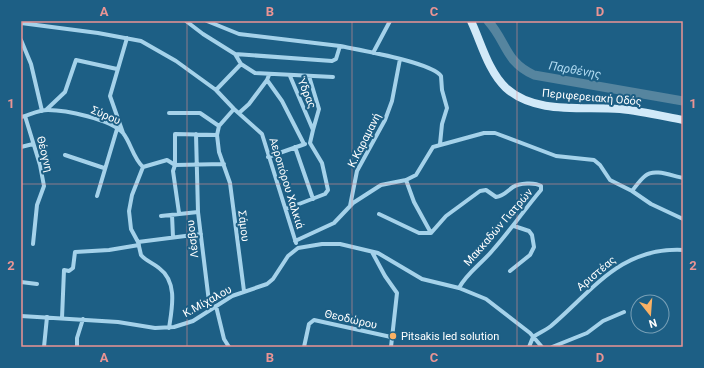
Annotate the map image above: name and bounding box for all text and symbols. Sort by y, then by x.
text: A [100,4,109,19]
text: B [266,4,274,19]
text: C [430,4,439,19]
text: D [596,4,604,19]
water label: Παρθένης [548,59,602,81]
street label: Ύδρας [294,75,319,110]
street label: Περιφερειακή Οδός [542,87,642,108]
text: 1 [7,96,15,111]
text: 1 [689,96,697,111]
street label: Σύρου [89,103,123,127]
street label: Κ.Καραμανή [345,111,384,170]
street label: Θέογνη [34,135,55,173]
street label: Αεροπόρου Χαλκιά [266,136,307,231]
street label: Μακκαδών Γιατρών [461,185,536,269]
street label: Σάμου [235,210,252,242]
street label: Λέσβου [184,219,201,259]
street label: Αριστέας [574,253,619,293]
text: 2 [7,258,15,273]
text: 2 [689,258,697,273]
street label: Κ.Μίχαλου [181,283,234,320]
north arrow [630,294,670,334]
street label: Θεοδώρου [323,307,378,332]
text: N [647,316,658,331]
place label: Pitsakis led solution [401,330,499,343]
marker: Pitsakis led solution [388,331,398,341]
text: A [100,350,109,365]
text: B [266,350,274,365]
text: C [430,350,439,365]
text: D [596,350,604,365]

